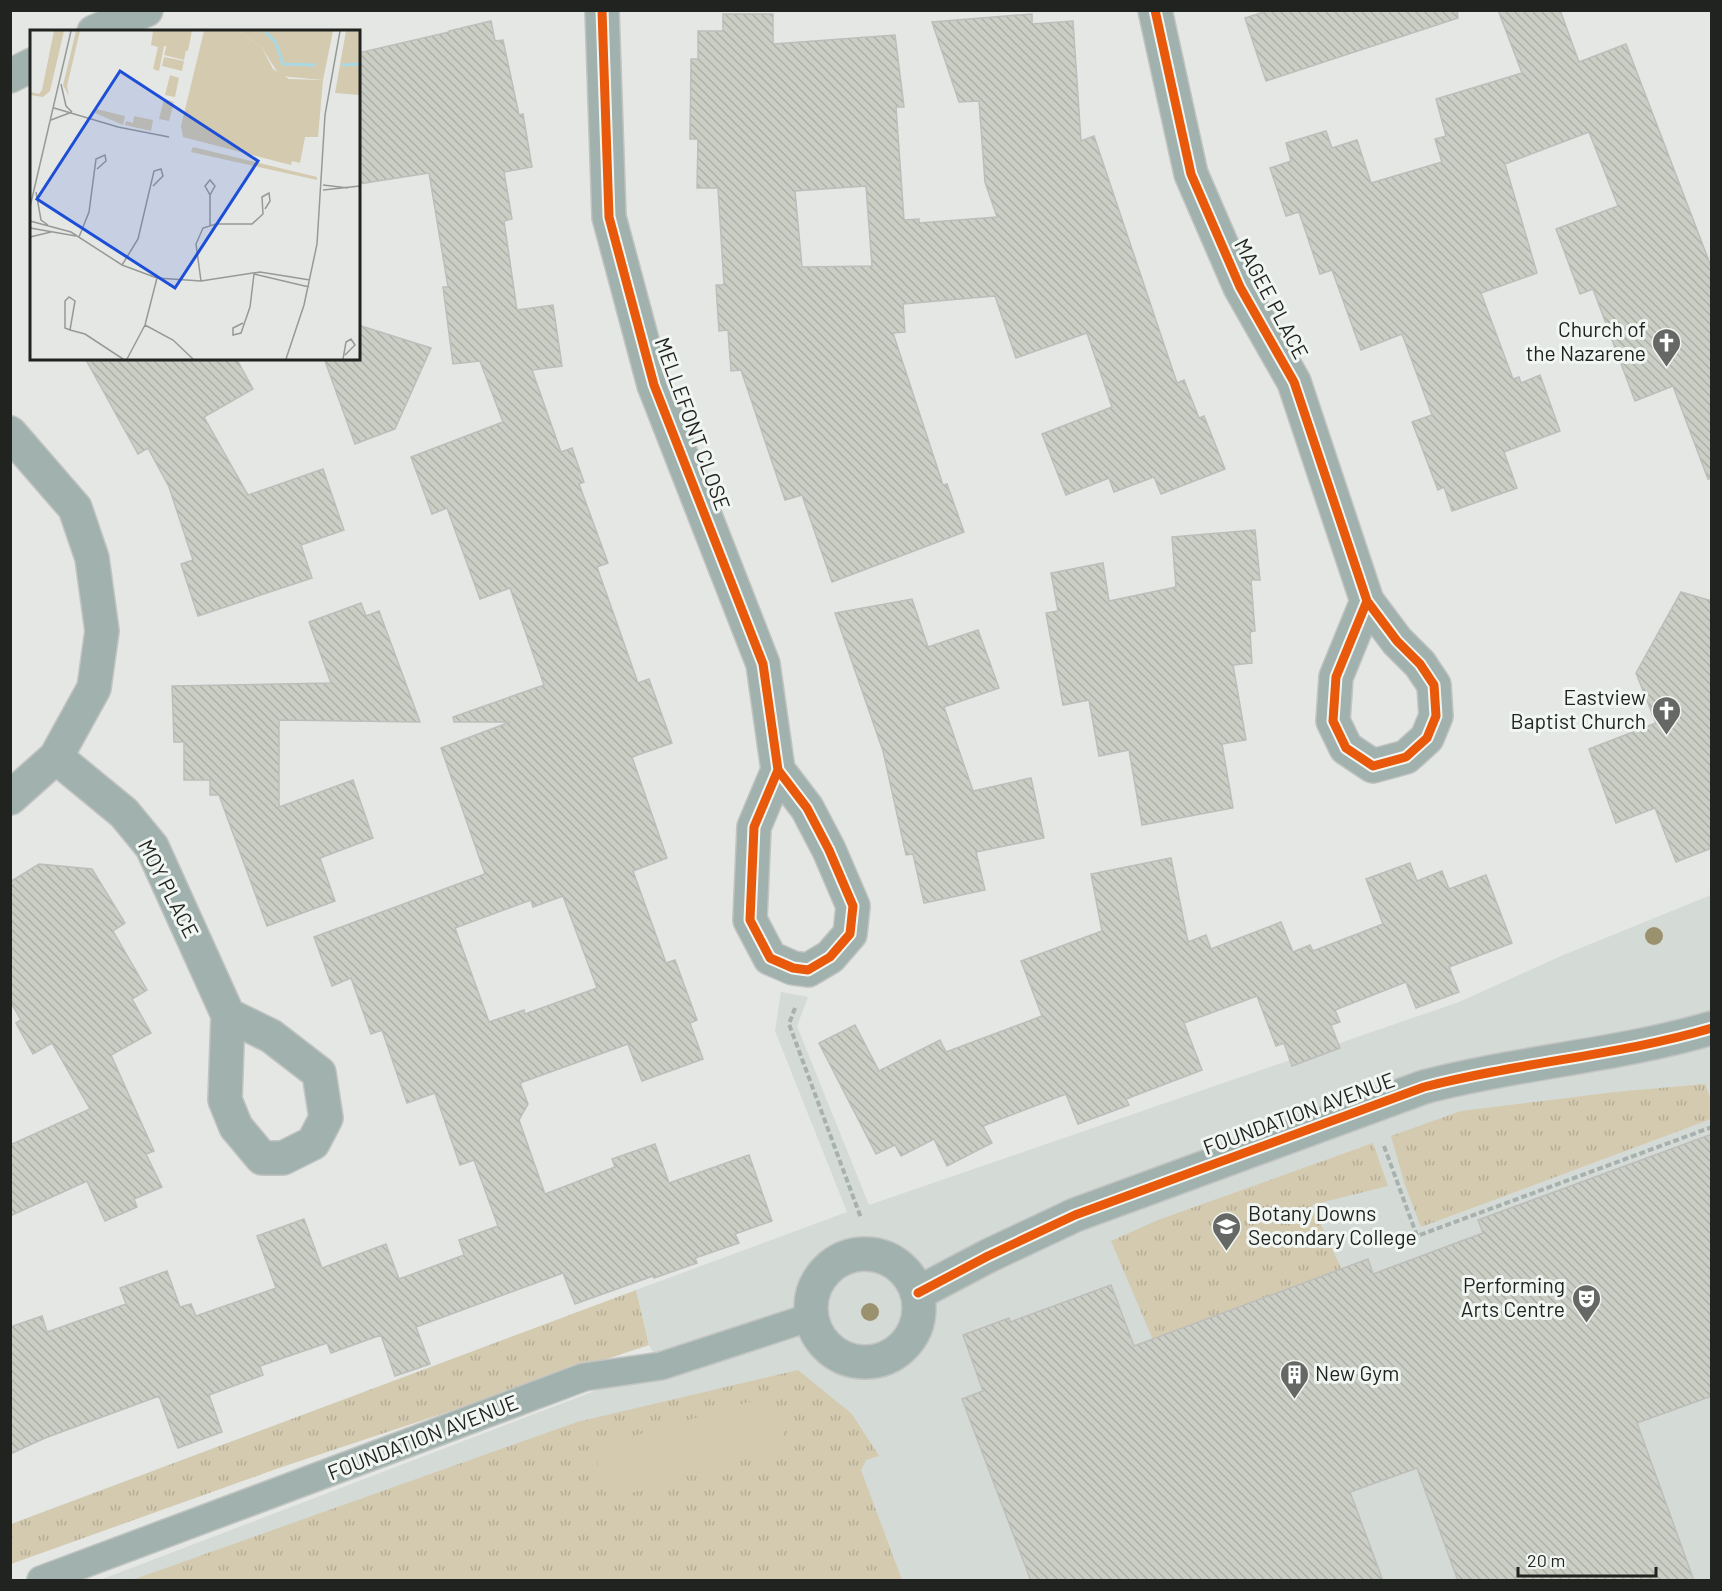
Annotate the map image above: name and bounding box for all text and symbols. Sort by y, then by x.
inset map [30,30,360,360]
street label: MAGEE PLACE [1230,234,1315,363]
place label: Church of the Nazarene [1526,316,1646,365]
church icon: Church of the Nazarene [1651,326,1683,368]
street label: MELLEFONT CLOSE [651,334,736,513]
place label: Eastview Baptist Church [1511,684,1646,733]
church icon: Eastview Baptist Church [1651,694,1683,736]
street label: MOY PLACE [134,835,205,942]
street label: FOUNDATION AVENUE [1199,1066,1398,1159]
place label: Botany Downs Secondary College [1248,1200,1417,1249]
school or university icon: Botany Downs Secondary College [1211,1210,1243,1252]
place label: Performing Arts Centre [1461,1272,1565,1321]
theatre icon: Performing Arts Centre [1570,1282,1602,1324]
building icon: New Gym [1278,1358,1310,1400]
place label: New Gym [1315,1360,1399,1385]
street label: FOUNDATION AVENUE [324,1389,521,1484]
scale bar [1518,1540,1656,1578]
text: 20 m [1527,1549,1565,1571]

